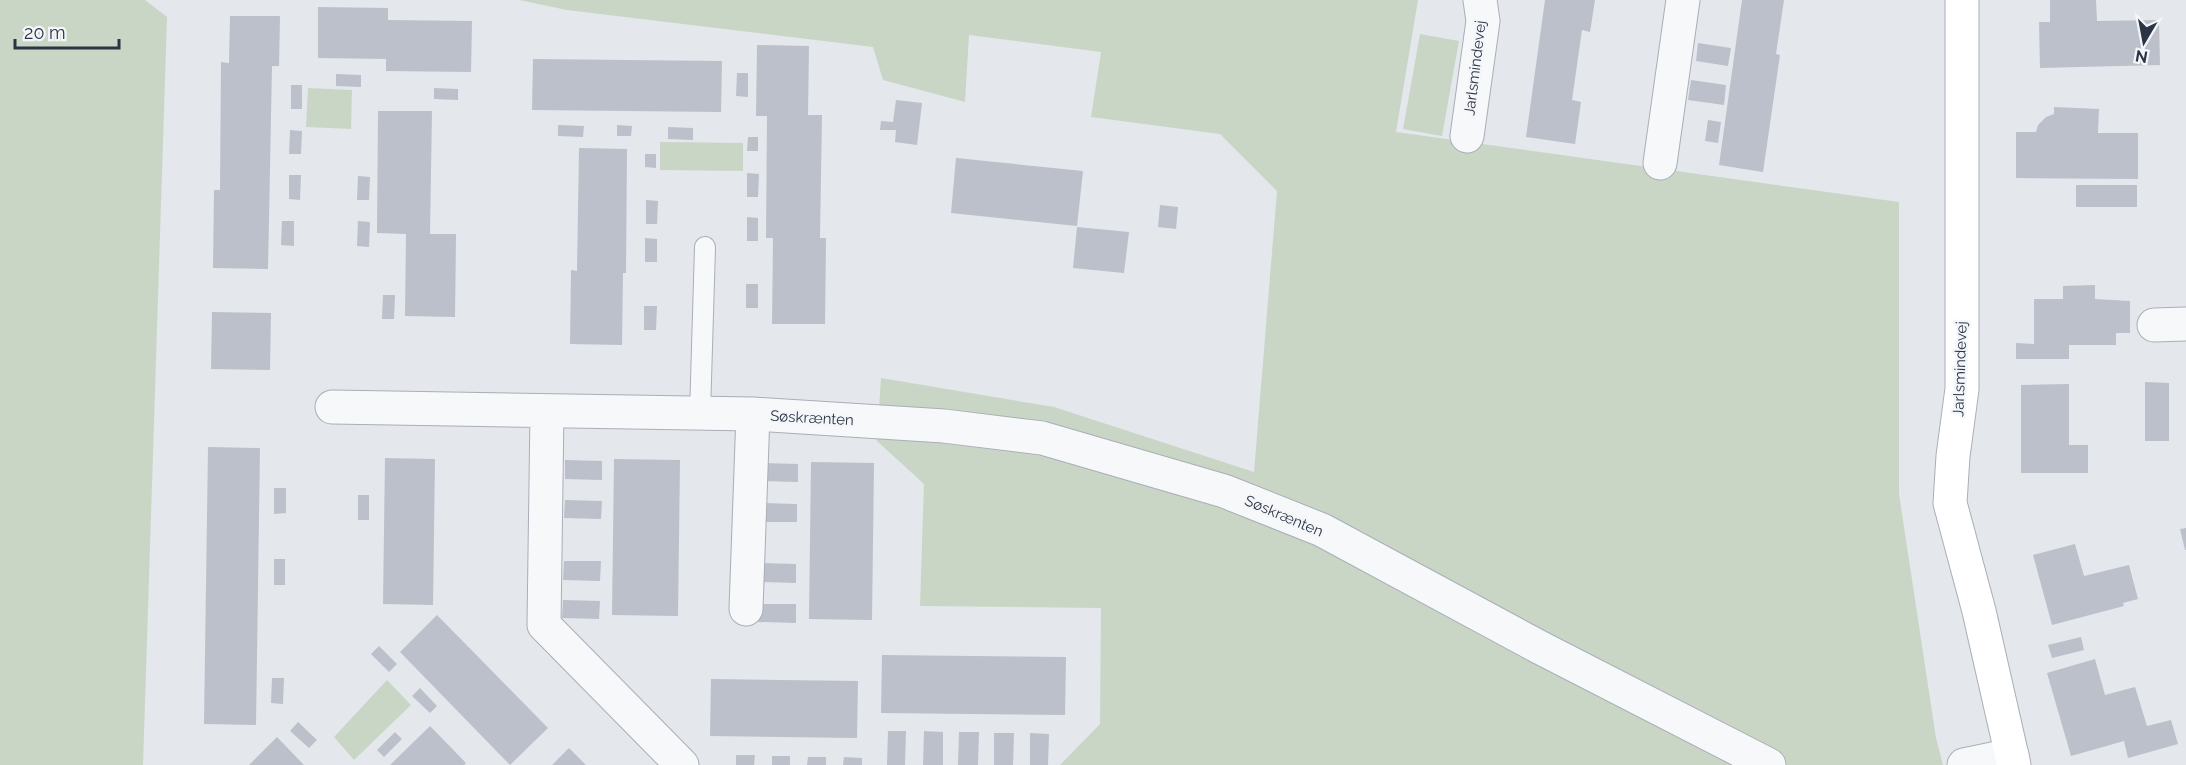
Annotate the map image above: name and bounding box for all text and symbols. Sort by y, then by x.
scale bar [15,12,118,50]
north arrow [2114,12,2174,72]
street label: Jarlsmindevej [1460,20,1490,116]
text: 20 m [24,22,66,43]
text: N [2134,46,2149,67]
street label: Jarlsmindevej [1949,321,1971,417]
street label: Søskrænten [770,407,854,429]
street label: Søskrænten [1242,491,1326,541]

